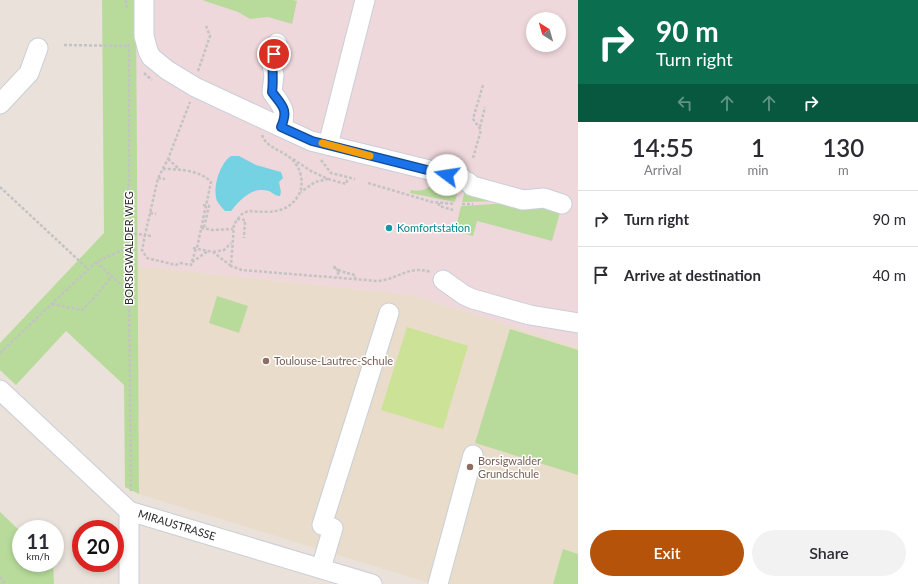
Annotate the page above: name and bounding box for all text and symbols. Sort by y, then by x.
north arrow [526,12,566,52]
map controls [526,12,566,52]
text: 90 m [656,14,719,48]
icon: right [590,16,642,68]
pin [257,37,291,71]
icon: arrive [263,43,285,65]
text: Turn right [656,48,733,70]
icon: left [674,92,696,114]
icon: ahead [716,92,738,114]
icon: ahead [758,92,780,114]
icon: right [800,92,822,114]
text: 14:55 [632,133,694,162]
text: 1 [751,133,765,162]
text: 130 [822,133,864,162]
position arrow [426,154,468,196]
text: Arrival [644,162,681,178]
text: min [747,162,769,178]
text: m [838,162,849,178]
street label: BORSIGWALDER WEG [122,191,135,305]
icon: right [590,208,612,230]
text: Turn right [624,210,689,228]
text: 90 m [872,210,906,228]
place label: Komfortstation [397,221,470,234]
marker: Komfortstation [384,223,394,233]
icon: arrive [590,264,612,286]
text: Arrive at destination [624,266,761,284]
text: 40 m [872,266,906,284]
place label: Toulouse-Lautrec-Schule [274,354,393,367]
marker: Toulouse-Lautrec-Schule [261,356,271,366]
place label: Borsigwalder Grundschule [478,454,541,480]
marker: Borsigwalder Grundschule [465,462,475,472]
street label: MIRAUSTRASSE [137,507,218,543]
speed limit sign: 20 [72,520,124,572]
text: 11 [26,529,50,553]
button: Exit [590,530,744,576]
button: Share [752,530,906,576]
text: km/h [26,550,50,562]

